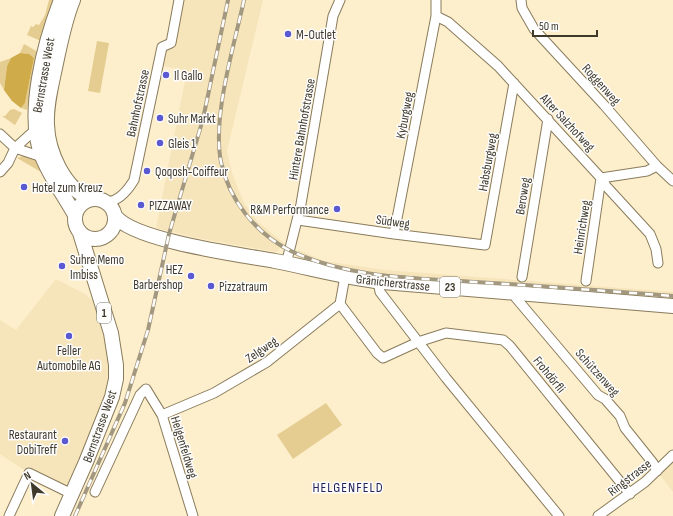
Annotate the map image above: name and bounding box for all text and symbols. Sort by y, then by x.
scale bar [533,12,597,38]
text: 50 m [539,19,559,34]
place label: M-Outlet [296,27,336,43]
marker: M-Outlet [283,29,293,39]
street label: Bernstrasse West [30,36,58,114]
street label: Roggenweg [579,61,624,109]
street label: Bahnhofstrasse [123,68,153,138]
place label: Il Gallo [174,68,203,84]
marker: Il Gallo [161,70,171,80]
street label: Hintere Bahnhofstrasse [285,77,319,181]
street label: Kyburgweg [393,90,417,140]
street label: Alter Salzhofweg [536,90,598,155]
place label: Suhr Markt [168,111,216,127]
marker: Suhr Markt [155,113,165,123]
street label: Habsburgweg [475,132,501,192]
place label: Gleis 1 [168,136,196,152]
marker: Gleis 1 [155,138,165,148]
place label: Qoqosh-Coiffeur [155,164,228,180]
marker: Qoqosh-Coiffeur [142,166,152,176]
street label: Beroweg [512,176,534,216]
place label: Hotel zum Kreuz [32,180,103,196]
marker: Hotel zum Kreuz [19,182,29,192]
place label: PIZZAWAY [149,198,192,214]
street label: Heinrichweg [570,199,594,255]
marker: PIZZAWAY [136,200,146,210]
place label: R&M Performance [250,202,329,218]
marker: R&M Performance [332,204,342,214]
street label: Südweg [375,212,411,232]
place label: Suhre Memo Imbiss [70,252,124,283]
marker: Suhre Memo Imbiss [57,261,67,271]
place label: HEZ Barbershop [133,262,184,293]
marker: HEZ Barbershop [186,271,196,281]
street label: Gränicherstrasse [355,271,431,295]
road number: 23 [440,277,460,297]
place label: Pizzatraum [219,279,268,295]
marker: Pizzatraum [206,281,216,291]
road number: 1 [97,303,111,323]
marker: Feller Automobile AG [64,331,74,341]
street label: Zelgweg [242,333,281,367]
place label: Feller Automobile AG [36,343,101,374]
street label: Schützenweg [572,345,623,400]
street label: Frohdörfli [530,353,569,396]
street label: Bernstrasse West [79,388,120,465]
street label: Helgenfeldweg [167,414,201,480]
place label: Restaurant DobiTreff [9,427,58,458]
marker: Restaurant DobiTreff [60,436,70,446]
street label: Ringstrasse [605,456,655,500]
north arrow [12,464,52,504]
text: N [22,469,33,483]
district label: HELGENFELD [312,479,384,496]

